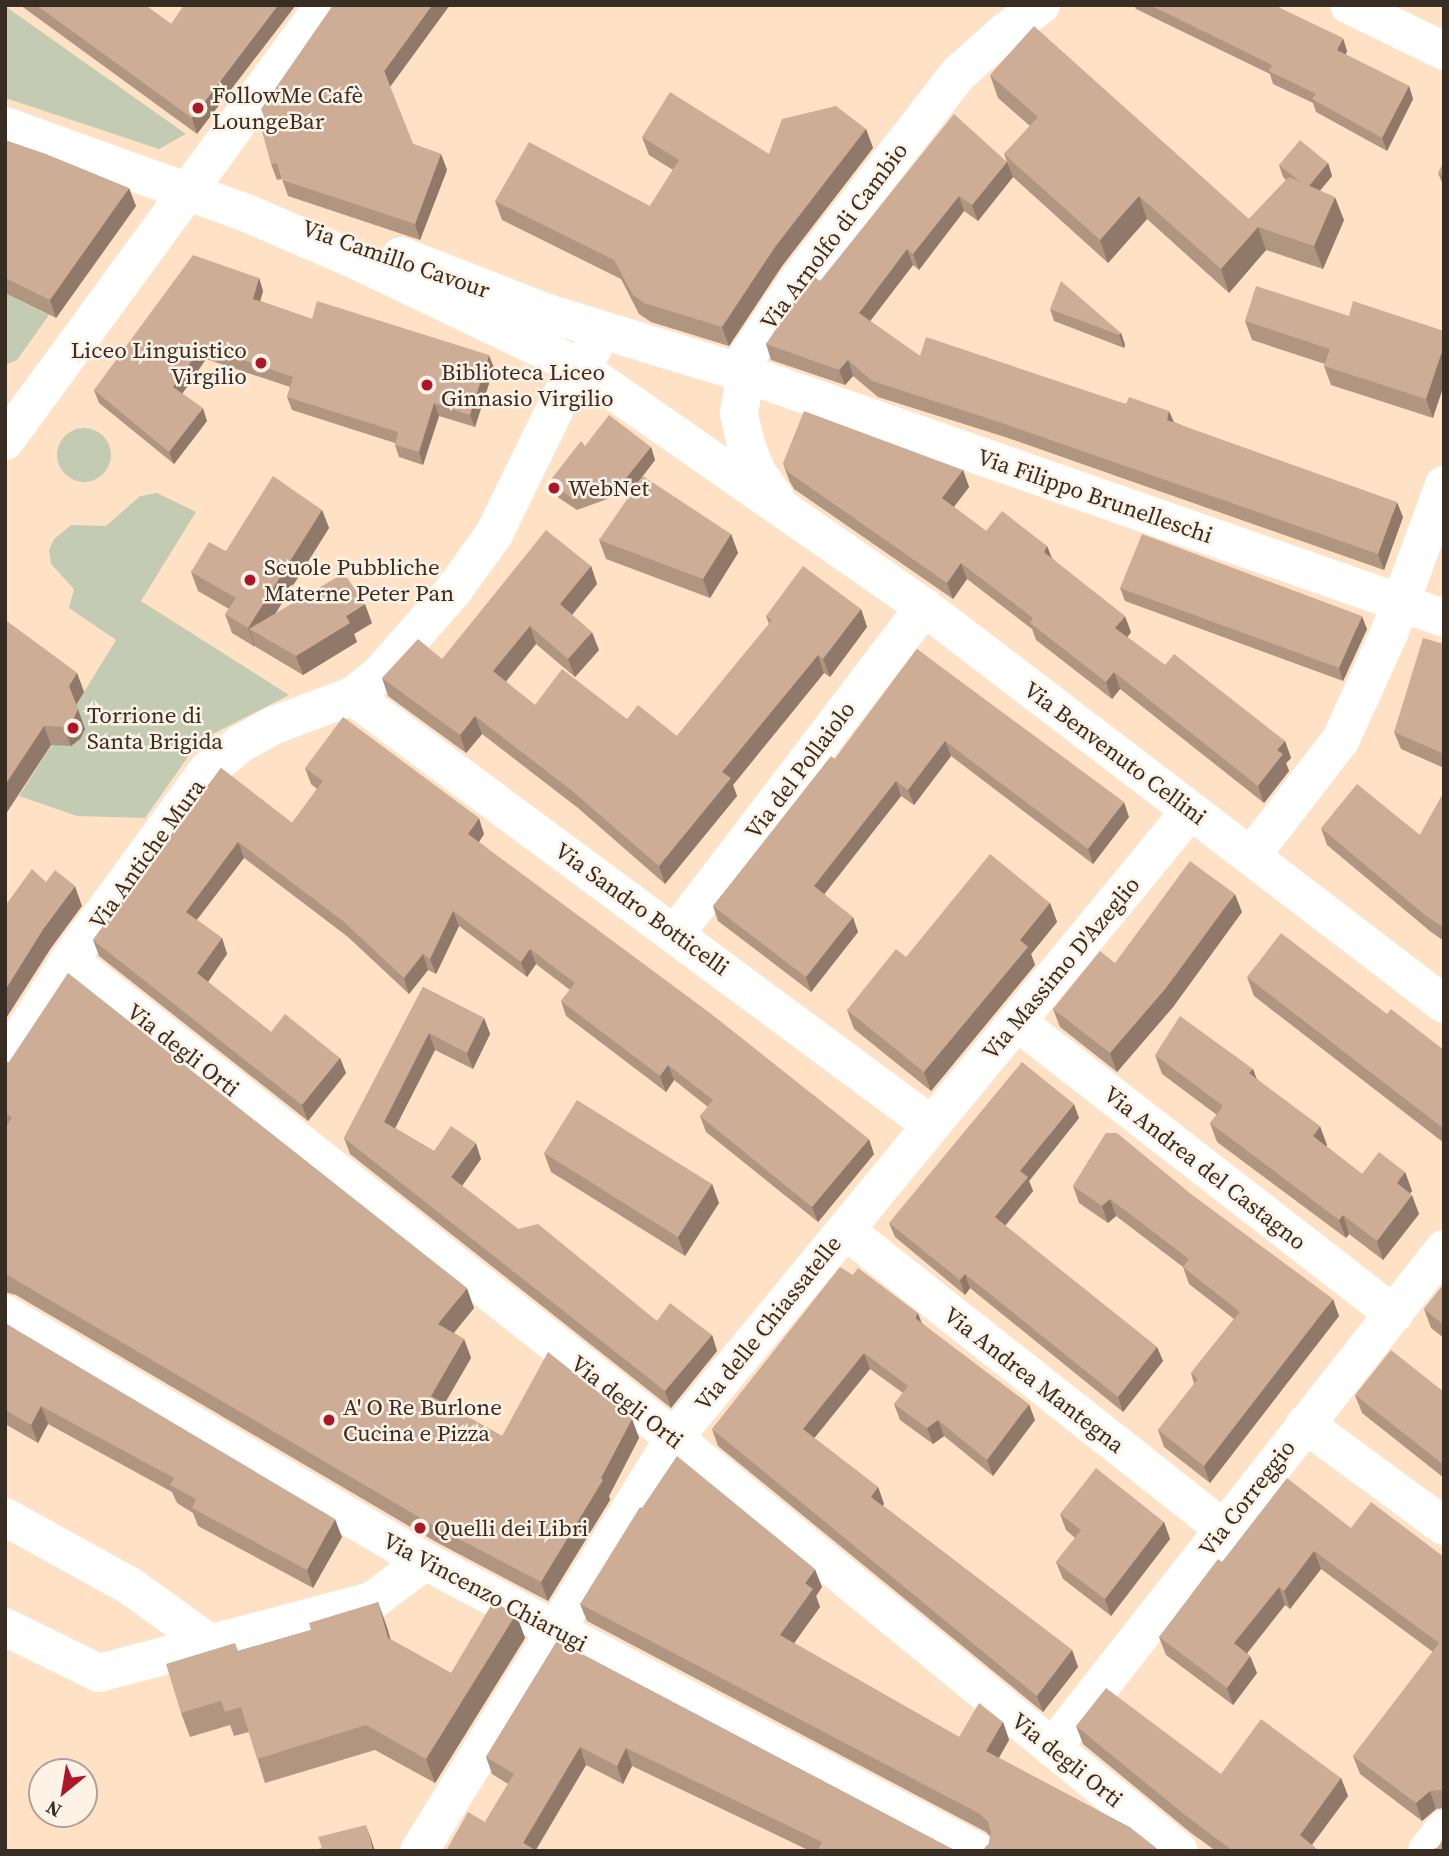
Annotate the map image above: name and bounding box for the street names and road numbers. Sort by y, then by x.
street label: Via Arnolfo di Cambio [755,137,913,335]
street label: Via Camillo Cavour [299,214,493,304]
street label: Via Filippo Brunelleschi [974,443,1216,549]
street label: Via Benvenuto Cellini [1018,675,1212,831]
street label: Via del Pollaiolo [739,696,861,844]
street label: Via Antiche Mura [83,774,211,934]
street label: Via Sandro Botticelli [549,836,735,982]
street label: Via Massimo D'Azeglio [976,871,1146,1065]
street label: Via degli Orti [121,998,245,1102]
street label: Via Andrea del Castagno [1098,1080,1312,1256]
street label: Via delle Chiassatelle [689,1230,847,1416]
street label: Via Andrea Mantegna [938,1301,1130,1459]
street label: Via degli Orti [565,1350,689,1454]
street label: Via Correggio [1193,1434,1301,1562]
street label: Via Vincenzo Chiarugi [378,1526,592,1658]
street label: Via degli Orti [1006,1707,1128,1813]

